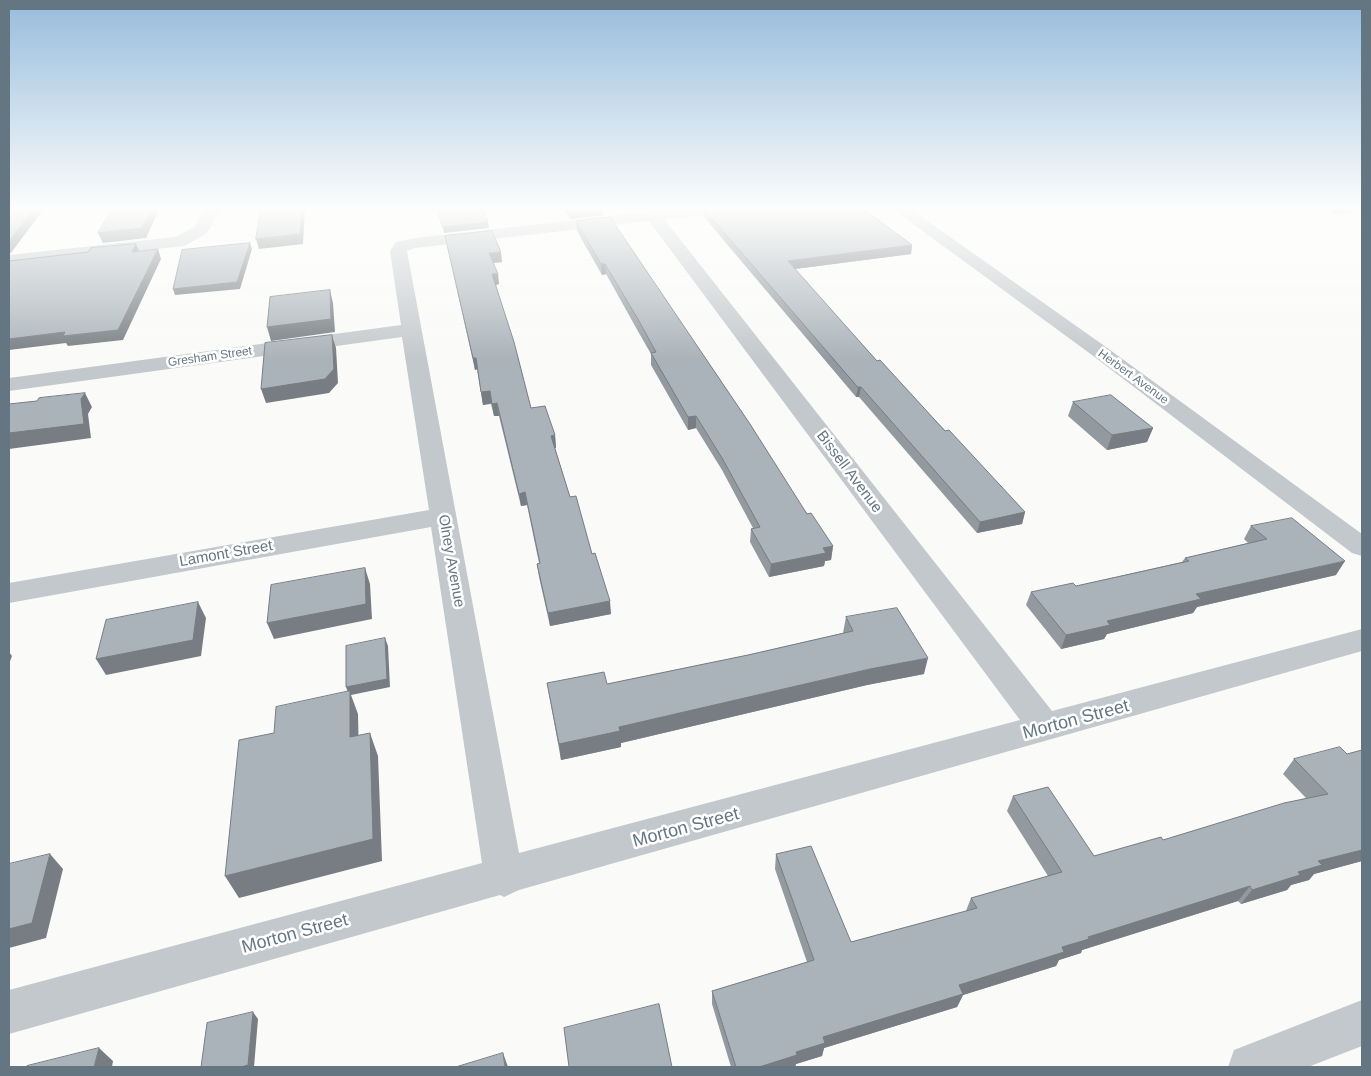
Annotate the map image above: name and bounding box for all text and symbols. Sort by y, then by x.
street label: Gresham Street [167,344,253,370]
street label: Herbert Avenue [1095,347,1171,407]
street label: Bissell Avenue [812,427,886,517]
street label: Olney Avenue [434,513,468,609]
street label: Lamont Street [178,537,274,571]
street label: Morton Street [1021,695,1131,745]
street label: Morton Street [631,803,741,853]
street label: Morton Street [240,909,350,959]

